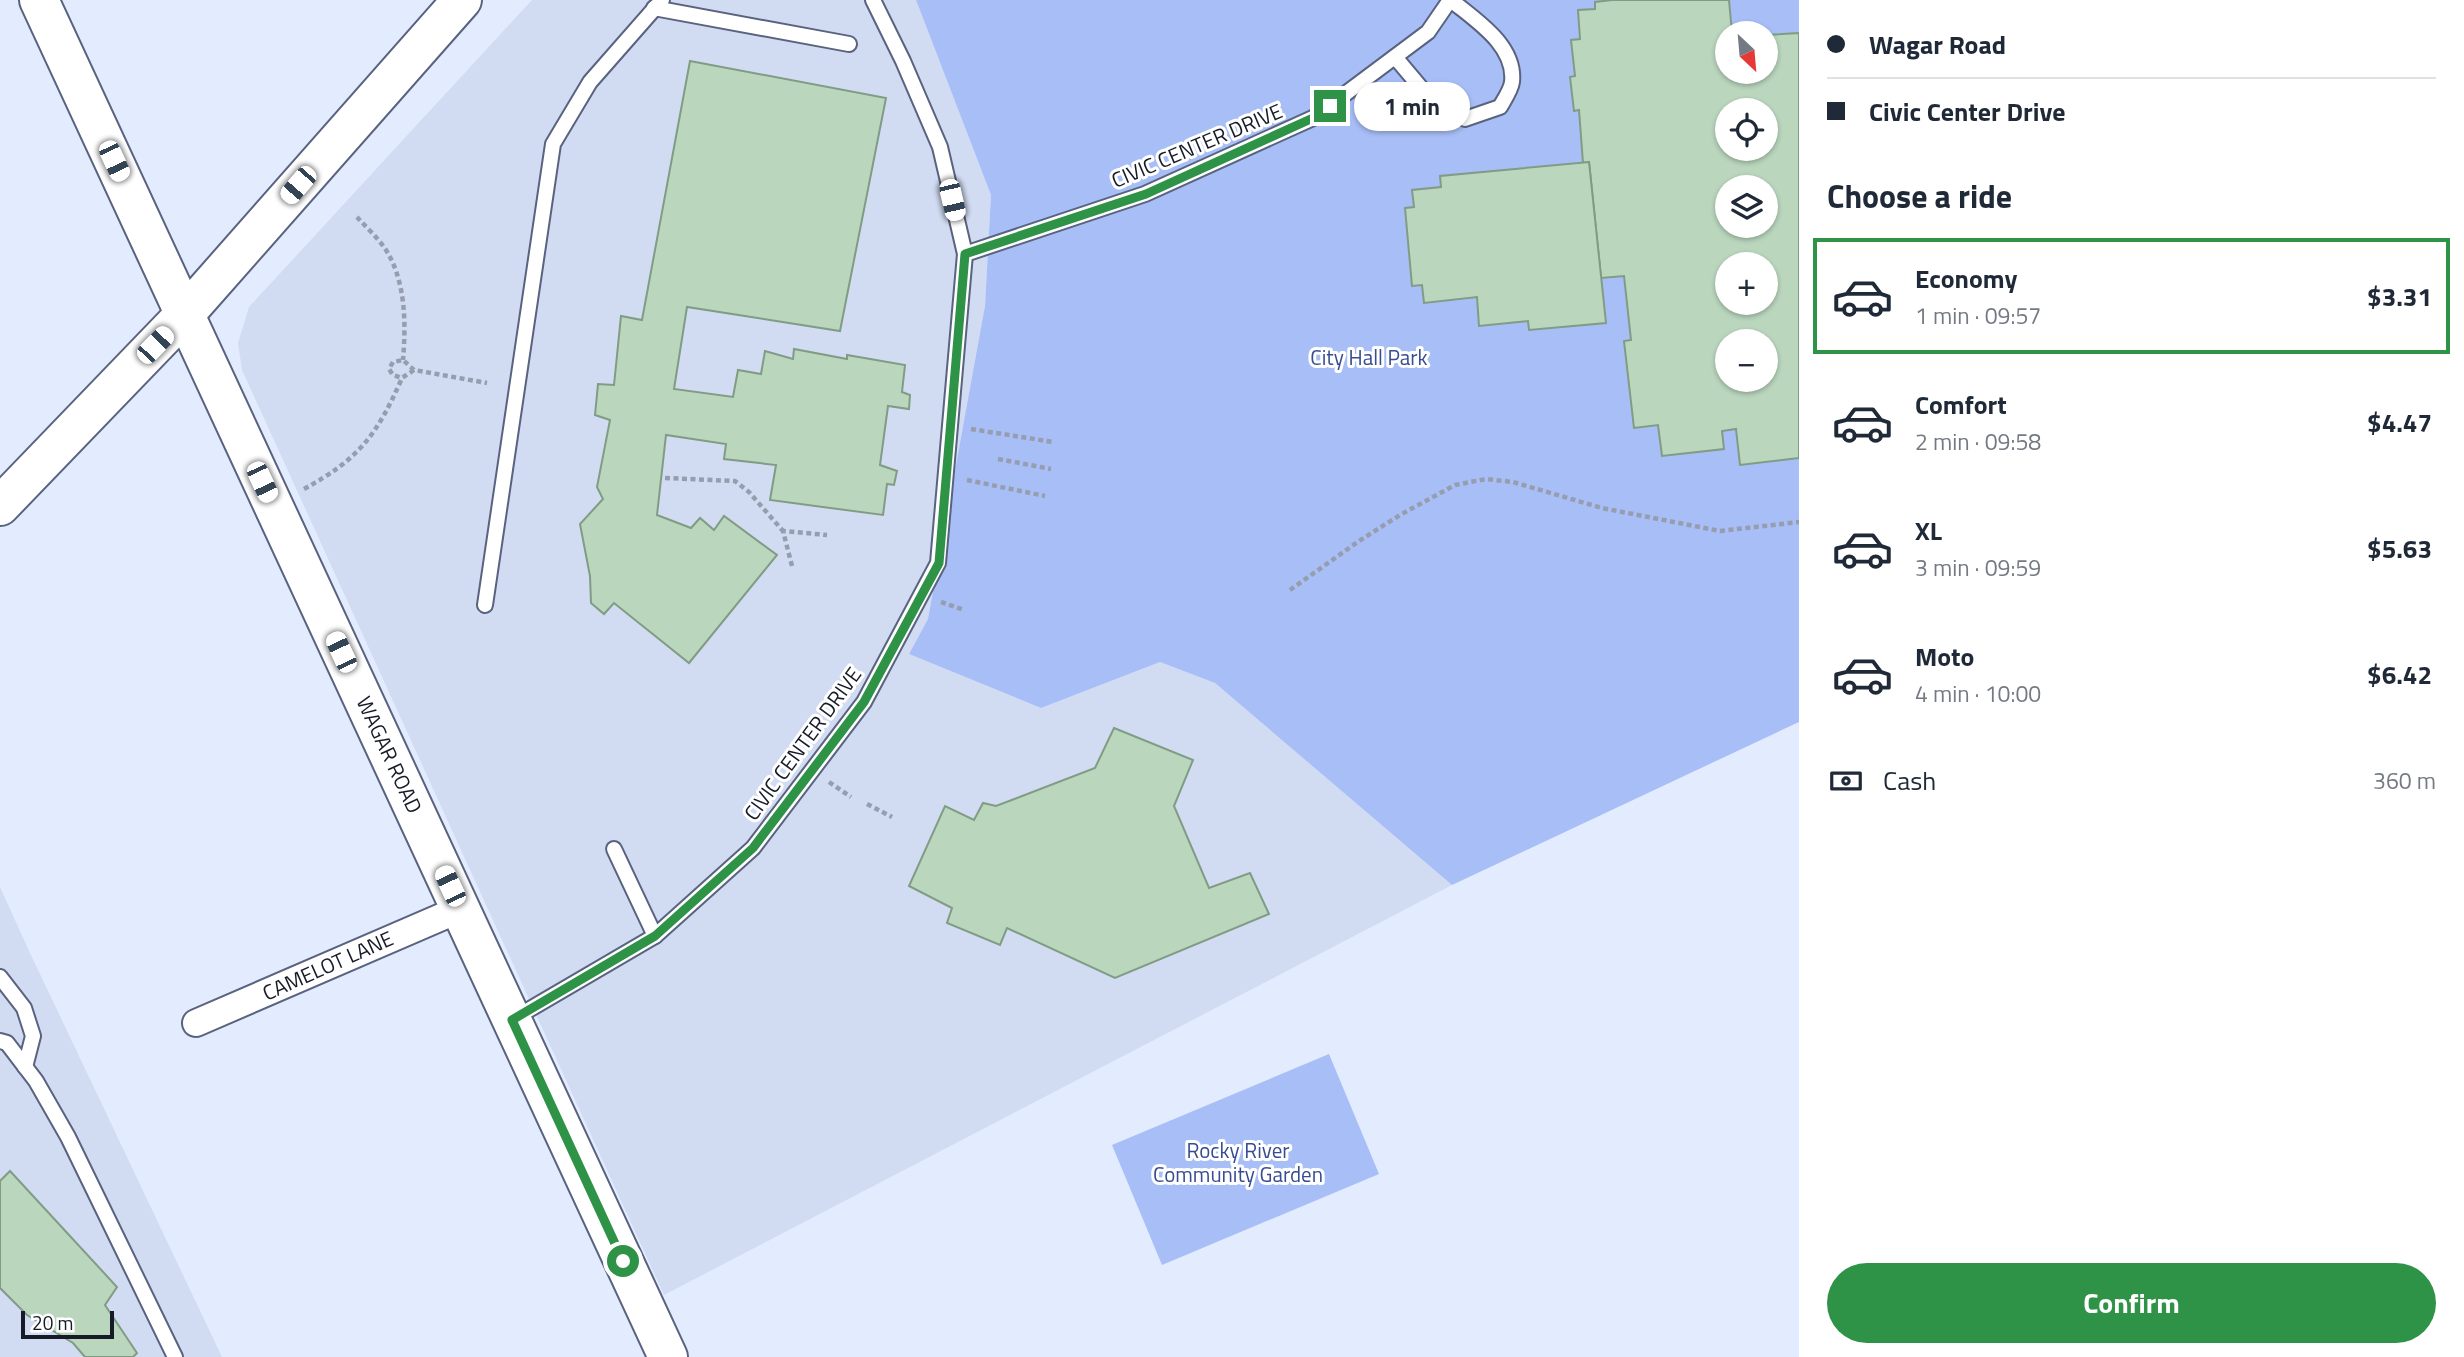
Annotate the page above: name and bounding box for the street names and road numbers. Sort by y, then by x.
street label: CIVIC CENTER DRIVE [1106,95,1287,196]
street label: CIVIC CENTER DRIVE [735,660,869,827]
street label: WAGAR ROAD [349,691,431,818]
street label: CAMELOT LANE [257,922,398,1008]

